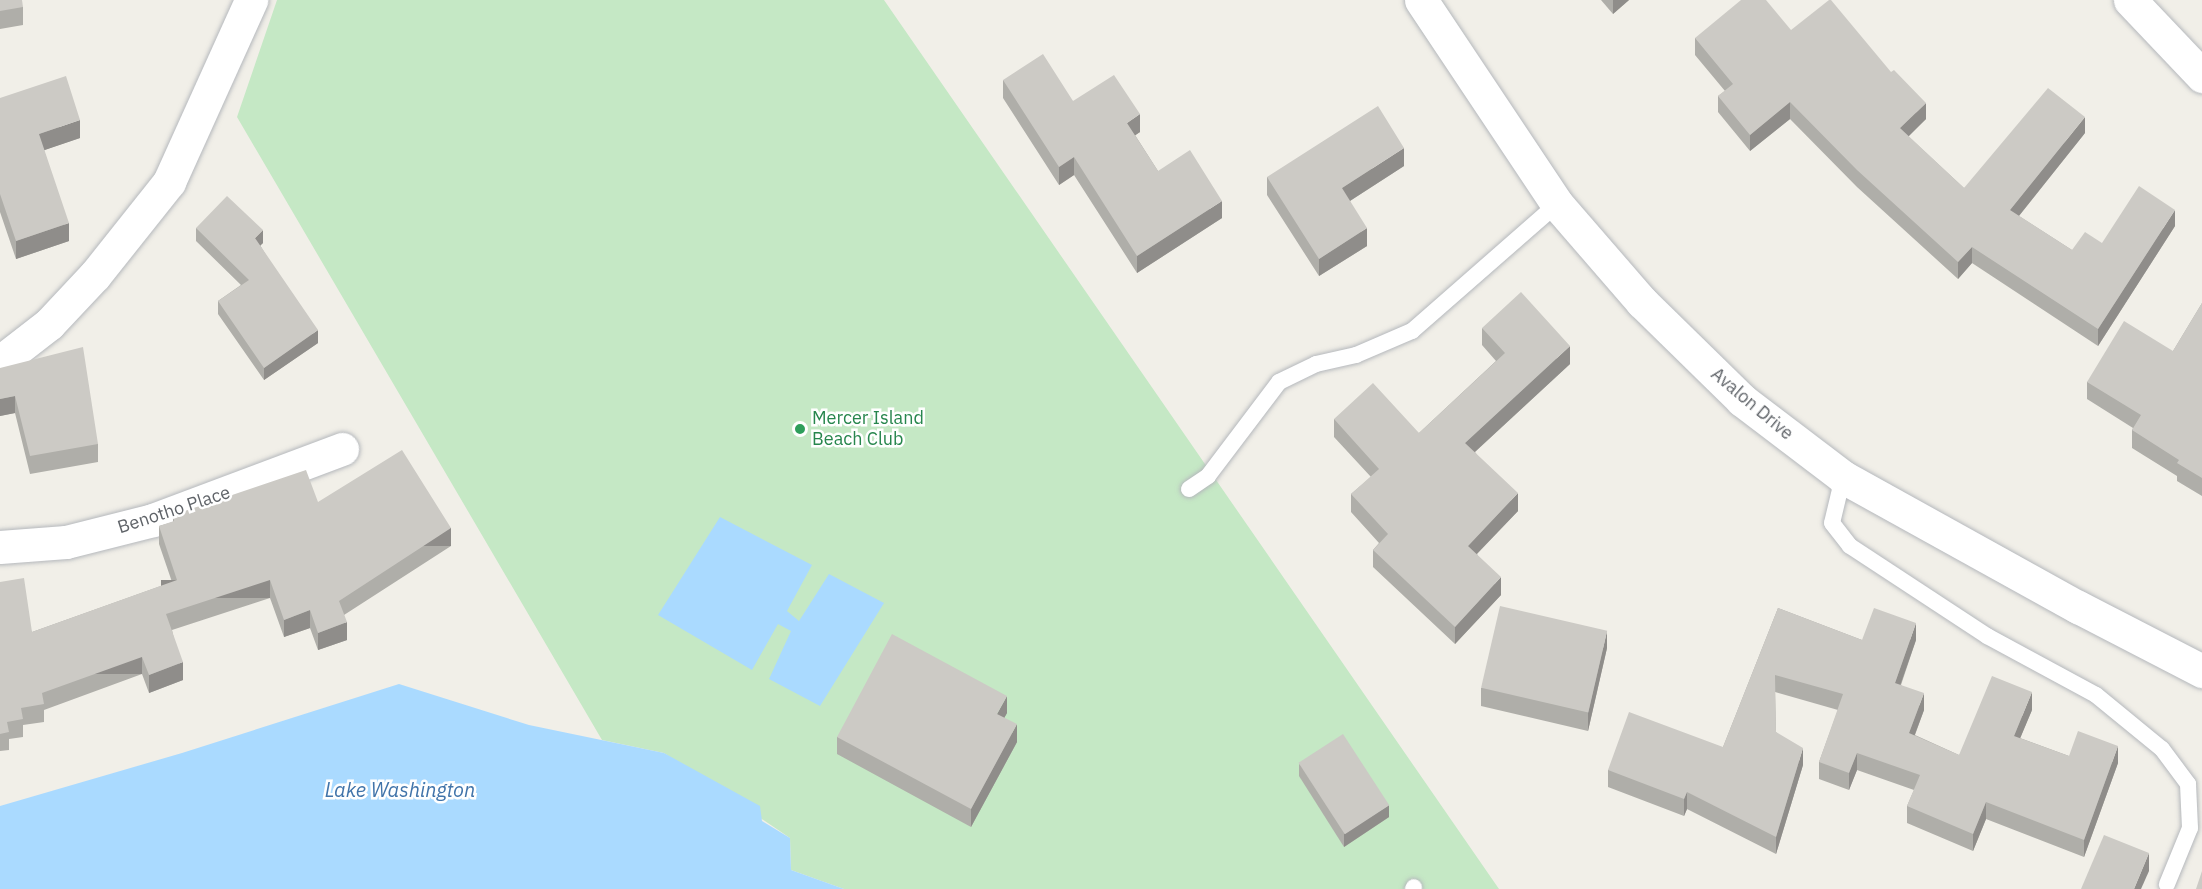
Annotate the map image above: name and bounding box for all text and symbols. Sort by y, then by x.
street label: Avalon Drive [1706,363,1798,445]
place label: Mercer Island Beach Club [812,408,924,450]
marker: Mercer Island Beach Club [793,422,807,436]
street label: Benotho Place [115,482,233,538]
water label: Lake Washington [325,777,475,801]

